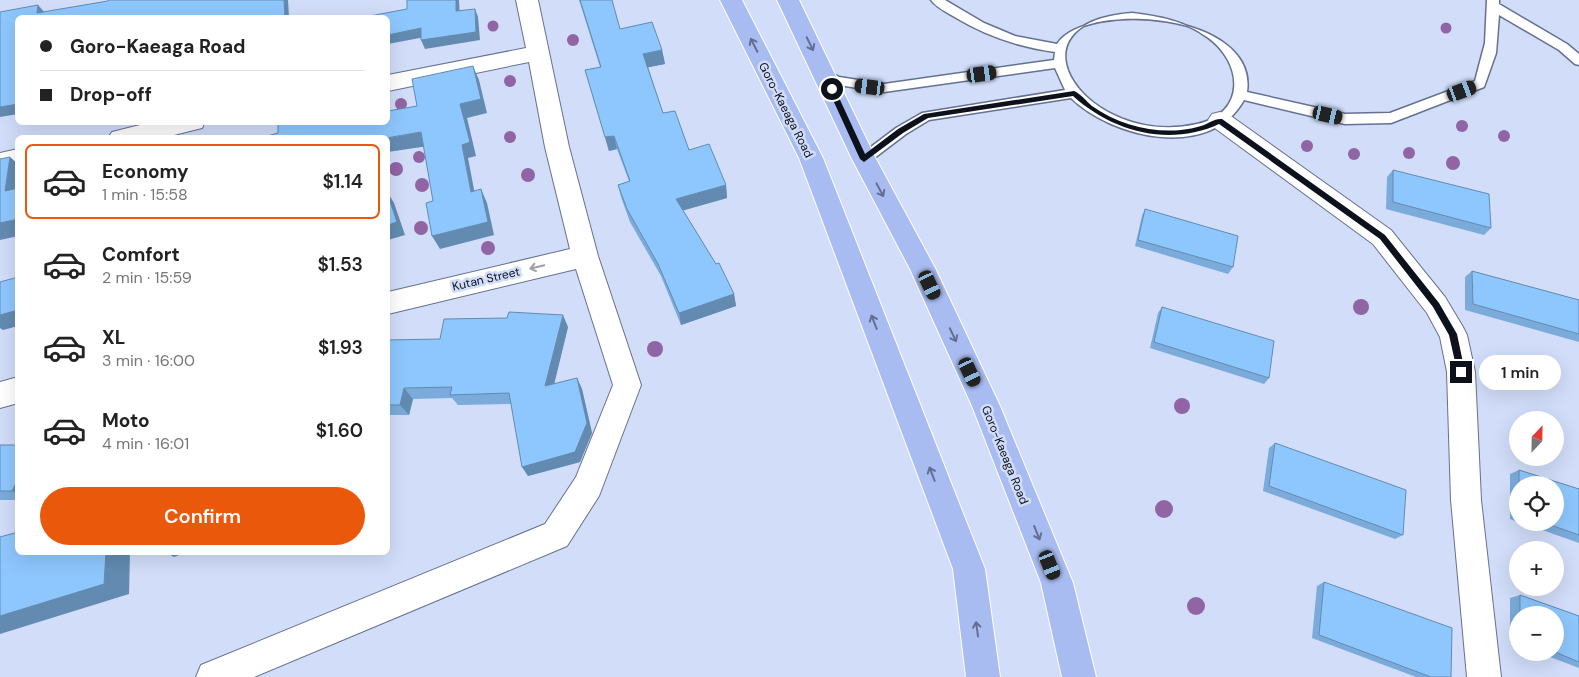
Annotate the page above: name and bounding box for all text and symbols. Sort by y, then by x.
text: Goro-Kaeaga Road [70,34,245,59]
one-way arrow [806,36,815,51]
one-way arrow [748,37,758,52]
street label: Goro-Kaeaga Road [755,60,817,160]
car [966,64,997,84]
route start [821,78,843,100]
car [854,78,885,96]
car [1445,79,1478,103]
text: Drop-off [70,82,152,107]
car [1311,104,1344,126]
icon: car [42,159,87,204]
text: Economy [102,159,189,184]
text: $1.14 [322,169,363,194]
one-way arrow [876,182,886,197]
text: 1 min · 15:58 [102,184,188,205]
icon: car [42,242,87,287]
text: Comfort [102,242,180,267]
text: $1.53 [317,252,363,277]
street label: Kutan Street [451,263,522,295]
one-way arrow [530,263,546,272]
text: 2 min · 15:59 [102,267,192,288]
car [916,268,943,302]
one-way arrow [869,315,878,330]
icon: car [42,325,87,370]
text: XL [102,325,125,350]
one-way arrow [949,327,958,342]
text: $1.93 [318,335,363,360]
text: 3 min · 16:00 [102,350,195,371]
callout: 1 min [1478,354,1561,390]
car [956,355,983,389]
route end [1450,361,1472,383]
text: 1 min [1501,362,1539,383]
street label: Goro-Kaeaga Road [978,403,1032,507]
icon: car [42,408,87,453]
text: Moto [102,408,150,433]
north arrow [1509,411,1564,466]
map controls [1509,411,1564,661]
text: $1.60 [316,418,363,443]
text: 4 min · 16:01 [102,433,189,454]
one-way arrow [927,466,936,482]
button: locate [1509,476,1564,531]
button: Confirm [40,487,365,545]
one-way arrow [1033,525,1042,540]
button: + [1509,541,1564,596]
car [1037,548,1062,582]
button: − [1509,606,1564,661]
one-way arrow [971,621,981,637]

